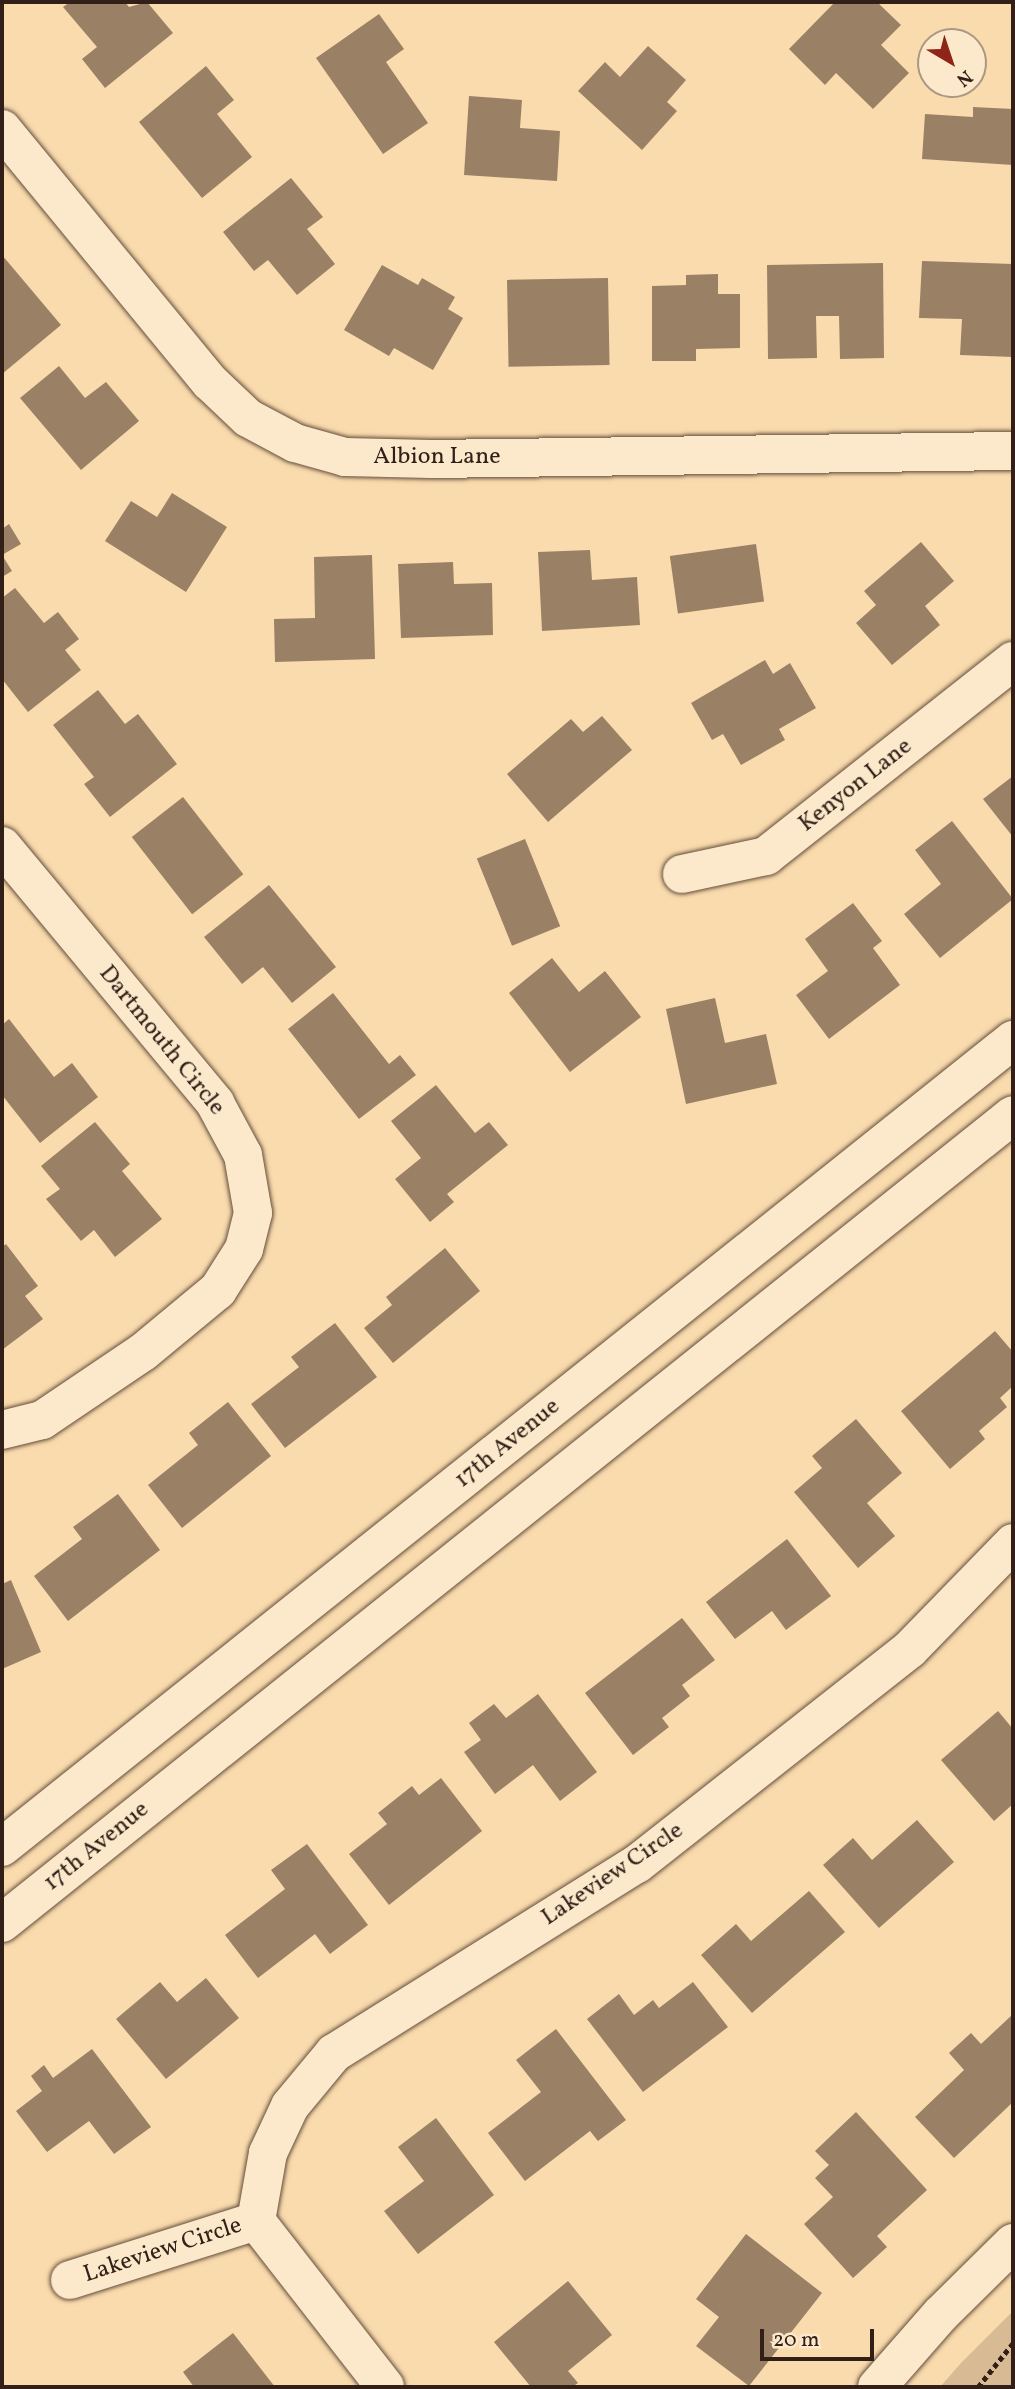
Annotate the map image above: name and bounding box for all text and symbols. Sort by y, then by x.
north arrow [917,28,987,98]
text: N [950,63,978,92]
street label: Albion Lane [373,444,501,472]
street label: Kenyon Lane [794,733,918,839]
street label: Dartmouth Circle [92,960,230,1122]
street label: 17th Avenue [450,1393,566,1495]
street label: 17th Avenue [39,1796,155,1898]
street label: Lakeview Circle [536,1817,690,1933]
street label: Lakeview Circle [80,2212,246,2290]
scale bar [763,2316,877,2360]
text: 20 m [773,2326,819,2355]

